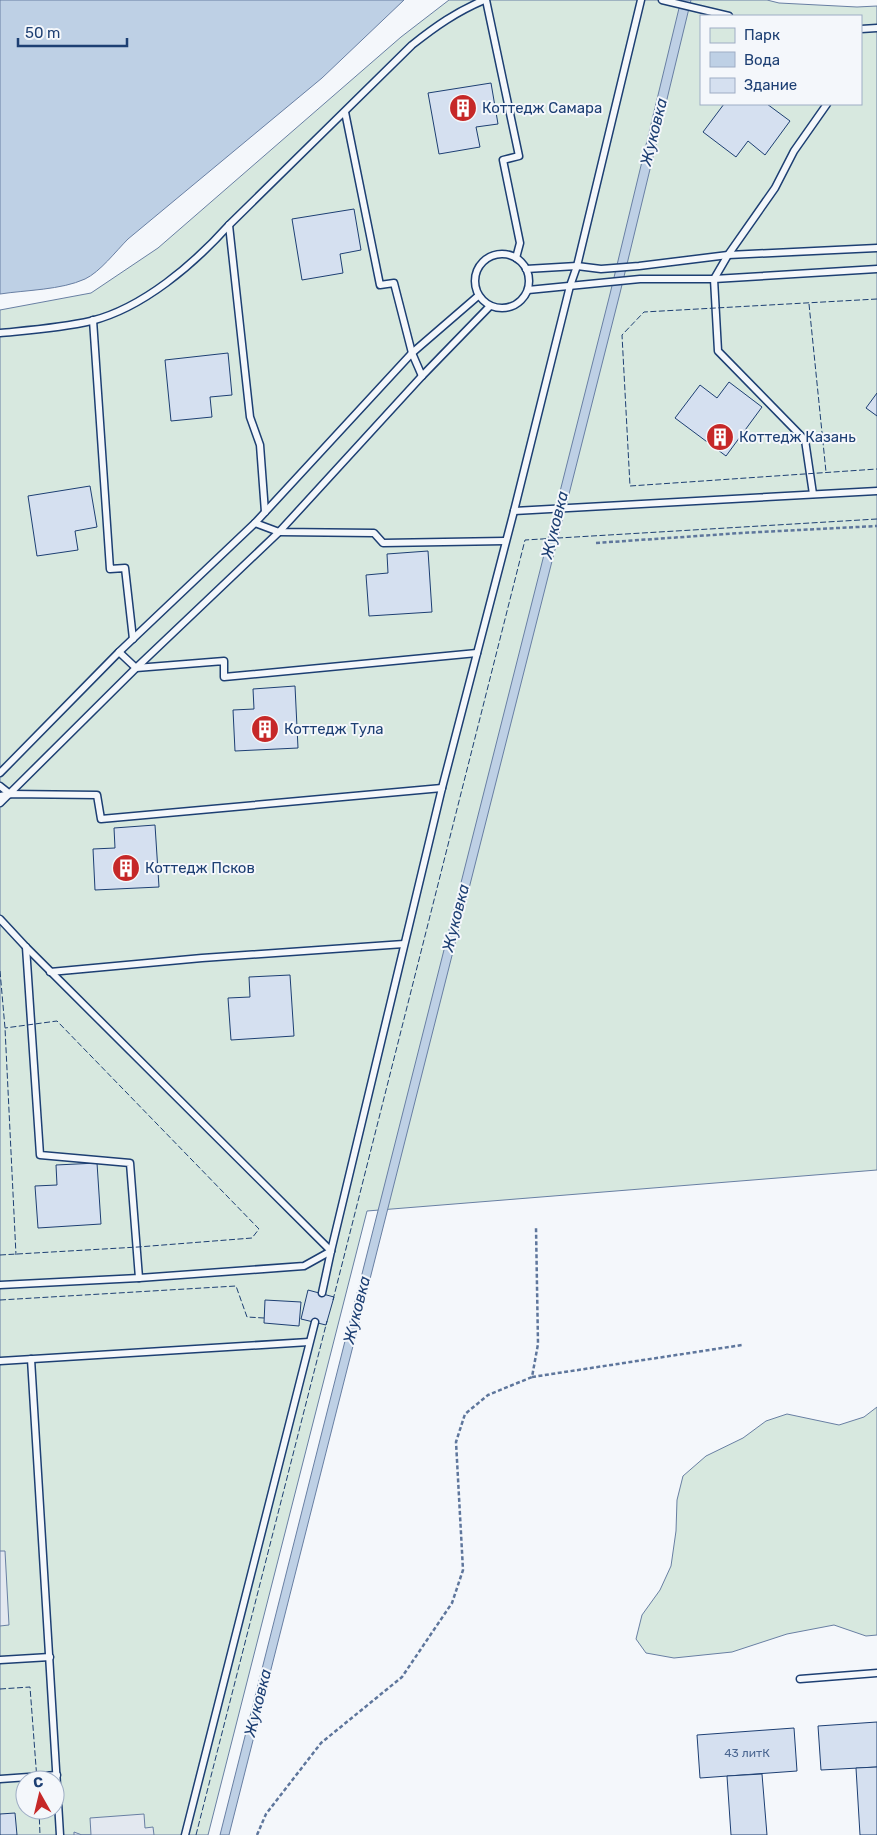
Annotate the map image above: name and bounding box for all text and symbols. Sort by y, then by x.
scale bar [18,15,126,47]
legend [700,15,862,105]
text: 50 m [25,24,60,42]
text: Парк [744,26,780,44]
text: Вода [744,51,780,69]
text: Здание [744,76,797,94]
building icon: Коттедж Самара [448,93,478,123]
water label: Жуковка [636,96,671,168]
place label: Коттедж Самара [482,99,602,117]
building icon: Коттедж Казань [705,422,735,452]
place label: Коттедж Казань [739,428,856,446]
water label: Жуковка [537,489,572,561]
building icon: Коттедж Тула [250,714,280,744]
place label: Коттедж Тула [284,720,384,738]
building icon: Коттедж Псков [111,853,141,883]
place label: Коттедж Псков [145,859,255,877]
water label: Жуковка [438,882,473,954]
water label: Жуковка [339,1274,374,1346]
water label: Жуковка [240,1667,275,1739]
house number: 43 литК [724,1746,770,1760]
north arrow [15,1770,65,1820]
text: С [32,1773,44,1792]

